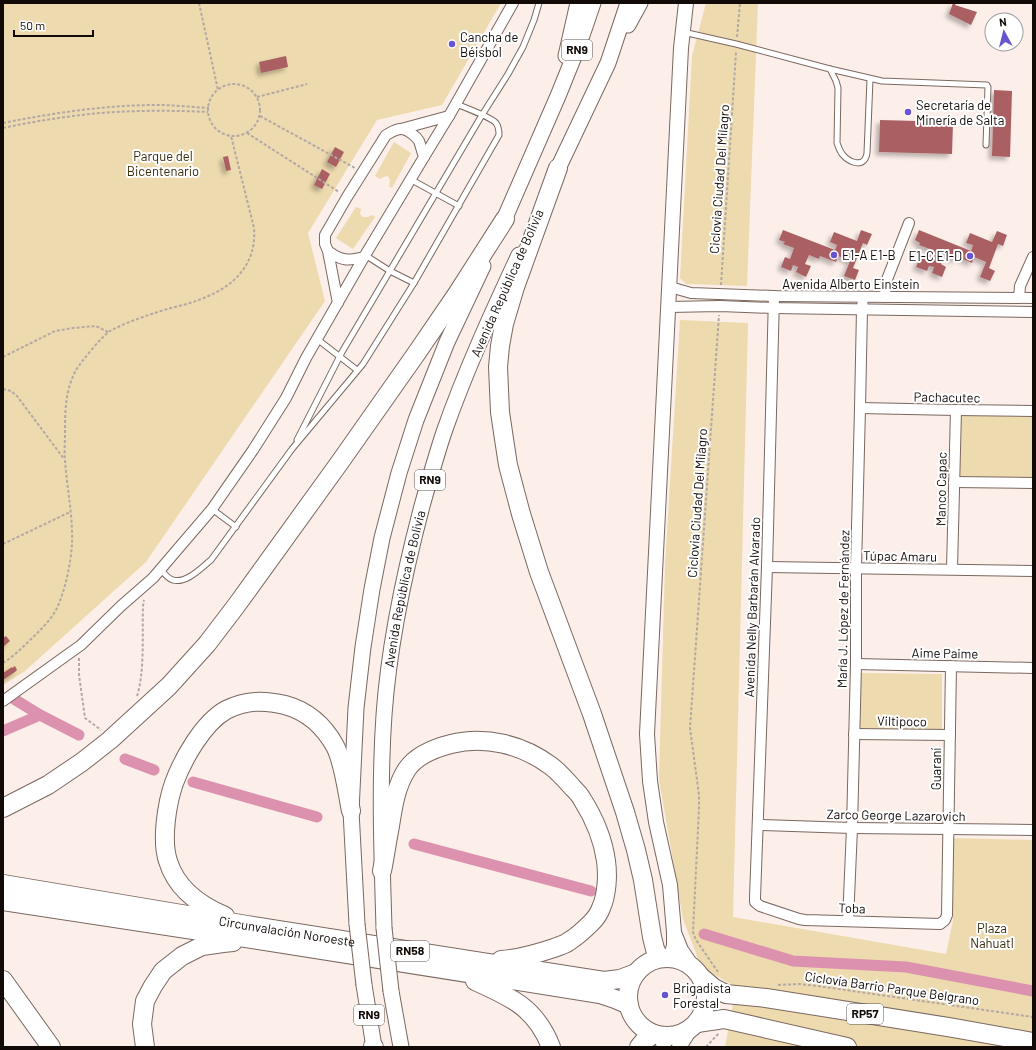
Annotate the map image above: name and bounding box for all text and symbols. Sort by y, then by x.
scale bar [14,12,93,38]
north arrow [984,12,1024,52]
text: N [998,15,1007,28]
text: 50 m [20,18,45,32]
place label: Cancha de Béisbol [460,29,518,60]
marker: Cancha de Béisbol [447,39,457,49]
road number: RN9 [562,40,592,60]
place label: Secretaría de Minería de Salta [916,97,1004,128]
street label: Ciclovia Ciudad Del Milagro [706,104,732,254]
marker: Secretaría de Minería de Salta [903,107,913,117]
park label: Parque del Bicentenario [127,148,199,179]
street label: Avenida República de Bolivia [467,207,547,359]
place label: E1-A E1-B [842,247,896,263]
place label: E1-C E1-D [908,248,962,264]
marker: E1-A E1-B [829,250,839,260]
marker: E1-C E1-D [965,251,975,261]
street label: Avenida Alberto Einstein [782,276,920,292]
street label: Pachacutec [914,388,981,406]
street label: Ciclovia Ciudad Del Milagro [684,428,710,578]
street label: Manco Capac [932,451,950,526]
road number: RN9 [415,470,445,490]
street label: Avenida República de Bolivia [381,509,429,668]
street label: Avenida Nelly Barbarán Alvarado [741,516,763,698]
street label: María J. López de Fernández [834,529,852,688]
street label: Túpac Amaru [863,547,937,565]
street label: Aime Paime [912,644,978,662]
street label: Viltipoco [877,713,927,729]
street label: Guaraní [928,747,944,790]
street label: Zarco George Lazarovich [826,806,966,824]
street label: Toba [838,900,866,916]
street label: Circunvalación Noroeste [218,912,356,950]
park label: Plaza Nahuatl [970,920,1014,951]
road number: RN58 [391,941,429,961]
street label: Ciclovía Barrio Parque Belgrano [804,968,980,1008]
place label: Brigadista Forestal [673,980,731,1011]
marker: Brigadista Forestal [660,990,670,1000]
road number: RP57 [847,1004,883,1024]
road number: RN9 [354,1005,384,1025]

